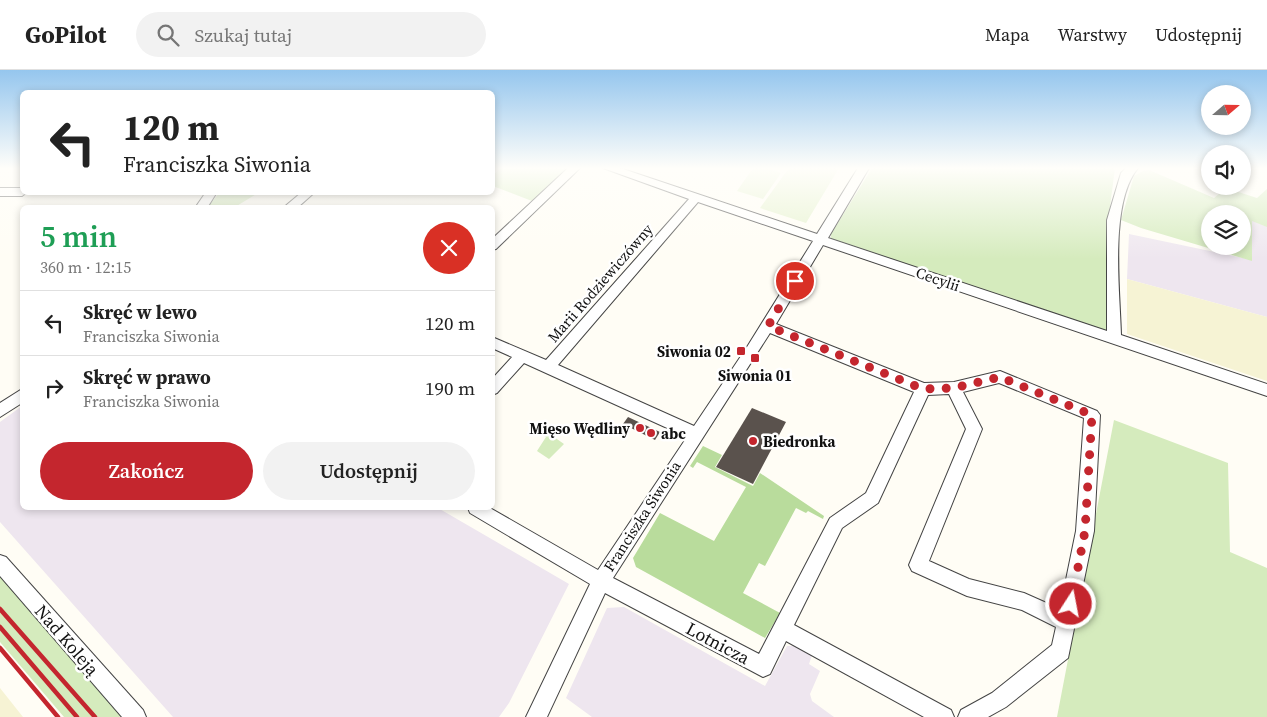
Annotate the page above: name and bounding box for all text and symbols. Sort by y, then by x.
search box [136,12,486,57]
text: GoPilot [25,18,106,51]
icon: search [154,21,182,49]
text: Szukaj tutaj [194,22,292,48]
text: Mapa [985,22,1029,47]
text: Warstwy [1057,22,1127,47]
text: Udostępnij [1155,22,1242,47]
north arrow [1201,85,1251,135]
map controls [1201,85,1251,255]
text: 120 m [123,104,219,152]
icon: left [40,110,105,175]
button: sound [1201,145,1251,195]
text: Franciszka Siwonia [123,149,311,179]
button: layers [1201,205,1251,255]
text: 5 min [40,216,117,257]
street label: Marii Rodziewiczówny [543,219,658,347]
button: close [423,222,475,274]
text: 360 m · 12:15 [40,256,131,278]
pin [774,260,816,302]
street label: Cecylii [913,262,963,296]
icon: arrive [781,267,809,295]
text: Skręć w lewo [83,299,197,325]
icon: left [40,309,68,337]
text: 120 m [425,310,475,336]
text: Franciszka Siwonia [83,325,220,347]
place label: Siwonia 02 [657,341,731,362]
marker: Siwonia 02 [735,345,747,357]
marker: Siwonia 01 [749,352,761,364]
text: Skręć w prawo [83,364,211,390]
place label: Siwonia 01 [718,365,792,386]
icon: right [40,374,68,402]
text: 190 m [425,375,475,401]
text: Franciszka Siwonia [83,390,220,412]
place label: Mięso Wędliny [529,418,630,439]
marker: Mięso Wędliny [634,422,646,434]
place label: abc [661,423,686,444]
marker: abc [645,427,657,439]
place label: Biedronka [763,431,837,452]
marker: Biedronka [747,435,759,447]
button: Zakończ [40,442,253,500]
button: Udostępnij [263,442,475,500]
street label: Franciszka Siwonia [598,456,686,575]
position arrow [1044,577,1096,629]
street label: Nad Koleją [29,599,105,682]
street label: Lotnicza [682,616,755,671]

